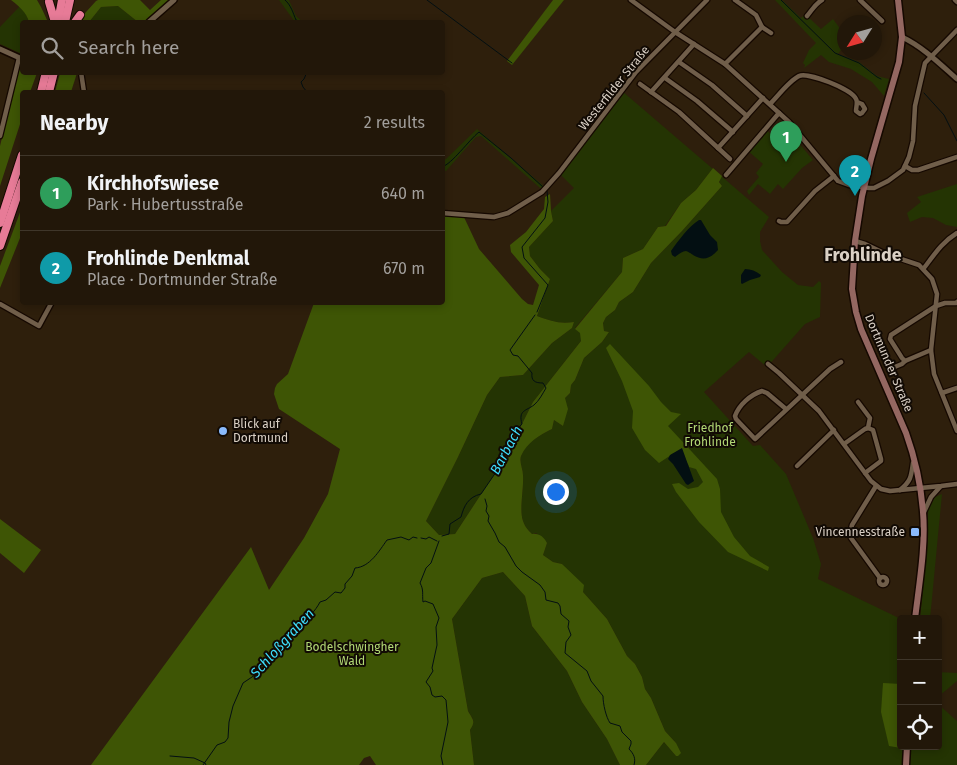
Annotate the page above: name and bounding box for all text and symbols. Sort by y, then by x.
north arrow [837,15,882,60]
search box [20,20,445,75]
icon: search [38,34,66,62]
text: Search here [78,36,179,59]
street label: Westerfilder Straße [576,43,652,133]
text: Nearby [40,110,108,136]
text: 2 results [364,113,425,132]
pin: 1 [770,121,802,162]
pin: 2 [839,155,871,196]
text: Kirchhofswiese [87,172,219,195]
text: 1 [52,184,60,203]
text: 640 m [381,184,425,203]
text: Park · Hubertusstraße [87,195,244,214]
district label: Frohlinde [824,244,902,266]
text: Frohlinde Denkmal [87,247,249,270]
text: 2 [52,259,60,278]
text: 670 m [383,259,425,278]
text: Place · Dortmunder Straße [87,270,278,289]
street label: Dortmunder Straße [862,312,916,414]
place label: Blick auf Dortmund [233,417,288,445]
park label: Friedhof Frohlinde [684,421,736,449]
water label: Barbach [487,423,526,477]
marker: Blick auf Dortmund [217,425,229,437]
your location [543,479,569,505]
place label: Vincennesstraße [815,525,905,539]
marker: Vincennesstraße [909,526,921,538]
water label: Schloßgraben [246,605,318,682]
map controls [897,615,942,750]
button: + [897,615,942,660]
park label: Bodelschwingher Wald [305,640,399,668]
button: − [897,660,942,705]
button: locate [897,705,942,750]

